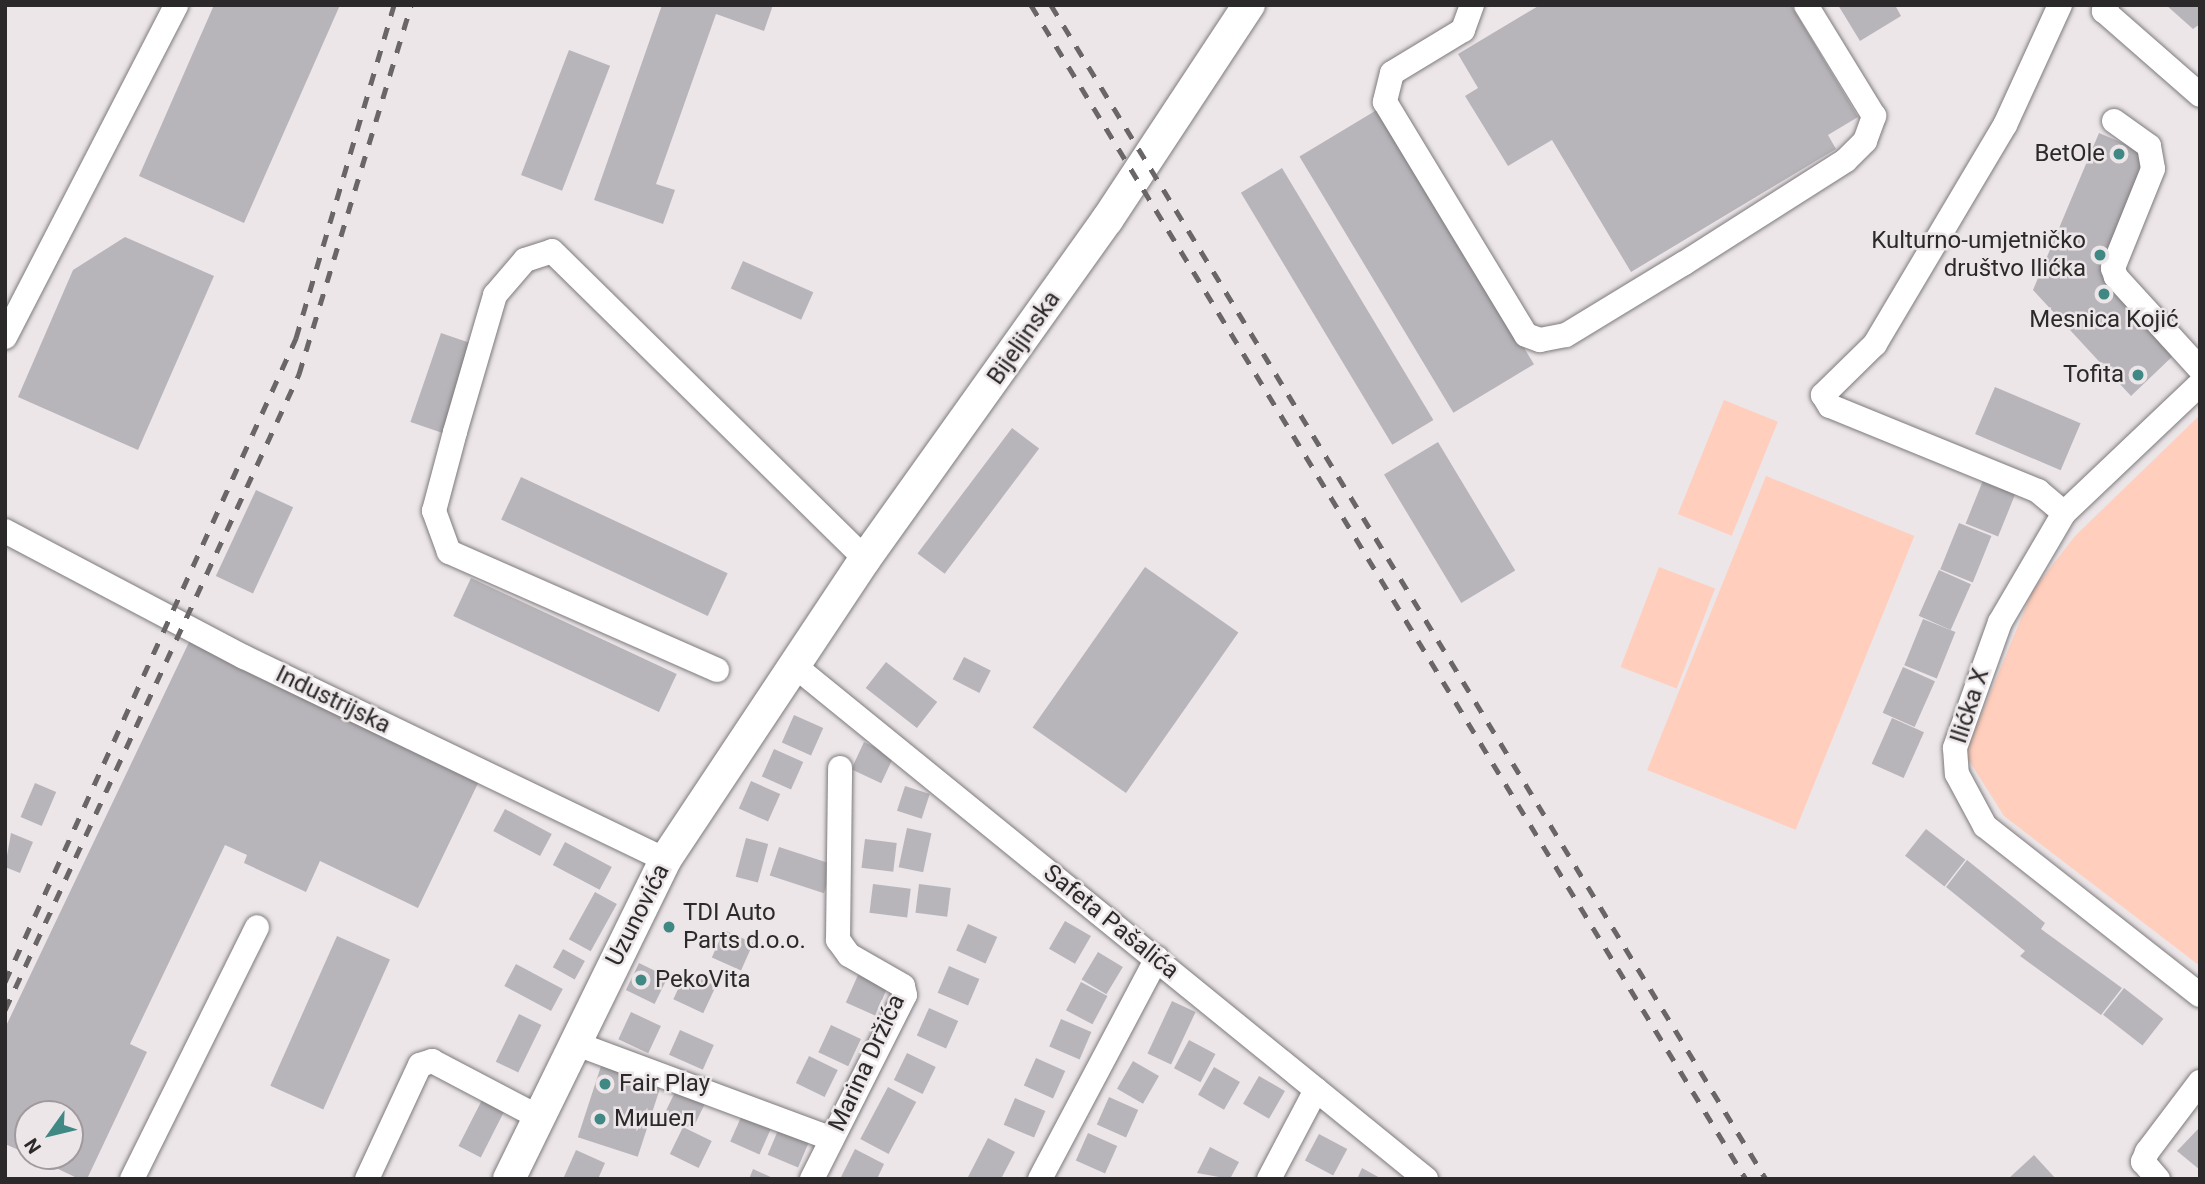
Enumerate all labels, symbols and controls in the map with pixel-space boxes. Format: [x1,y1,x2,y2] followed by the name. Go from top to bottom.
[2034,140,2105,168] place label: BetOle
[2111,146,2127,162] marker: BetOle
[1871,227,2086,283] place label: Kulturno-umjetničko društvo Ilićka
[2092,247,2108,263] marker: Kulturno-umjetničko društvo Ilićka
[981,286,1067,390] street label: Bijeljinska
[2096,286,2112,302] marker: Mesnica Kojić
[2029,306,2179,334] place label: Mesnica Kojić
[2063,361,2124,389] place label: Tofita
[2130,367,2146,383] marker: Tofita
[271,660,395,740] street label: Industrijska
[1944,665,1996,747] street label: Ilićka X
[600,859,676,971] street label: Uzunovića
[1038,859,1184,985] street label: Safeta Pašalića
[683,899,806,955] place label: TDI Auto Parts d.o.o.
[661,919,677,935] marker: TDI Auto Parts d.o.o.
[655,966,751,994] place label: PekoVita
[633,972,649,988] marker: PekoVita
[823,990,911,1136] street label: Marina Držića
[619,1070,710,1098] place label: Fair Play
[597,1076,613,1092] marker: Fair Play
[14,1100,84,1170] north arrow
[614,1105,695,1133] place label: Мишел
[592,1111,608,1127] marker: Мишел
[20,1134,46,1158] text: N

